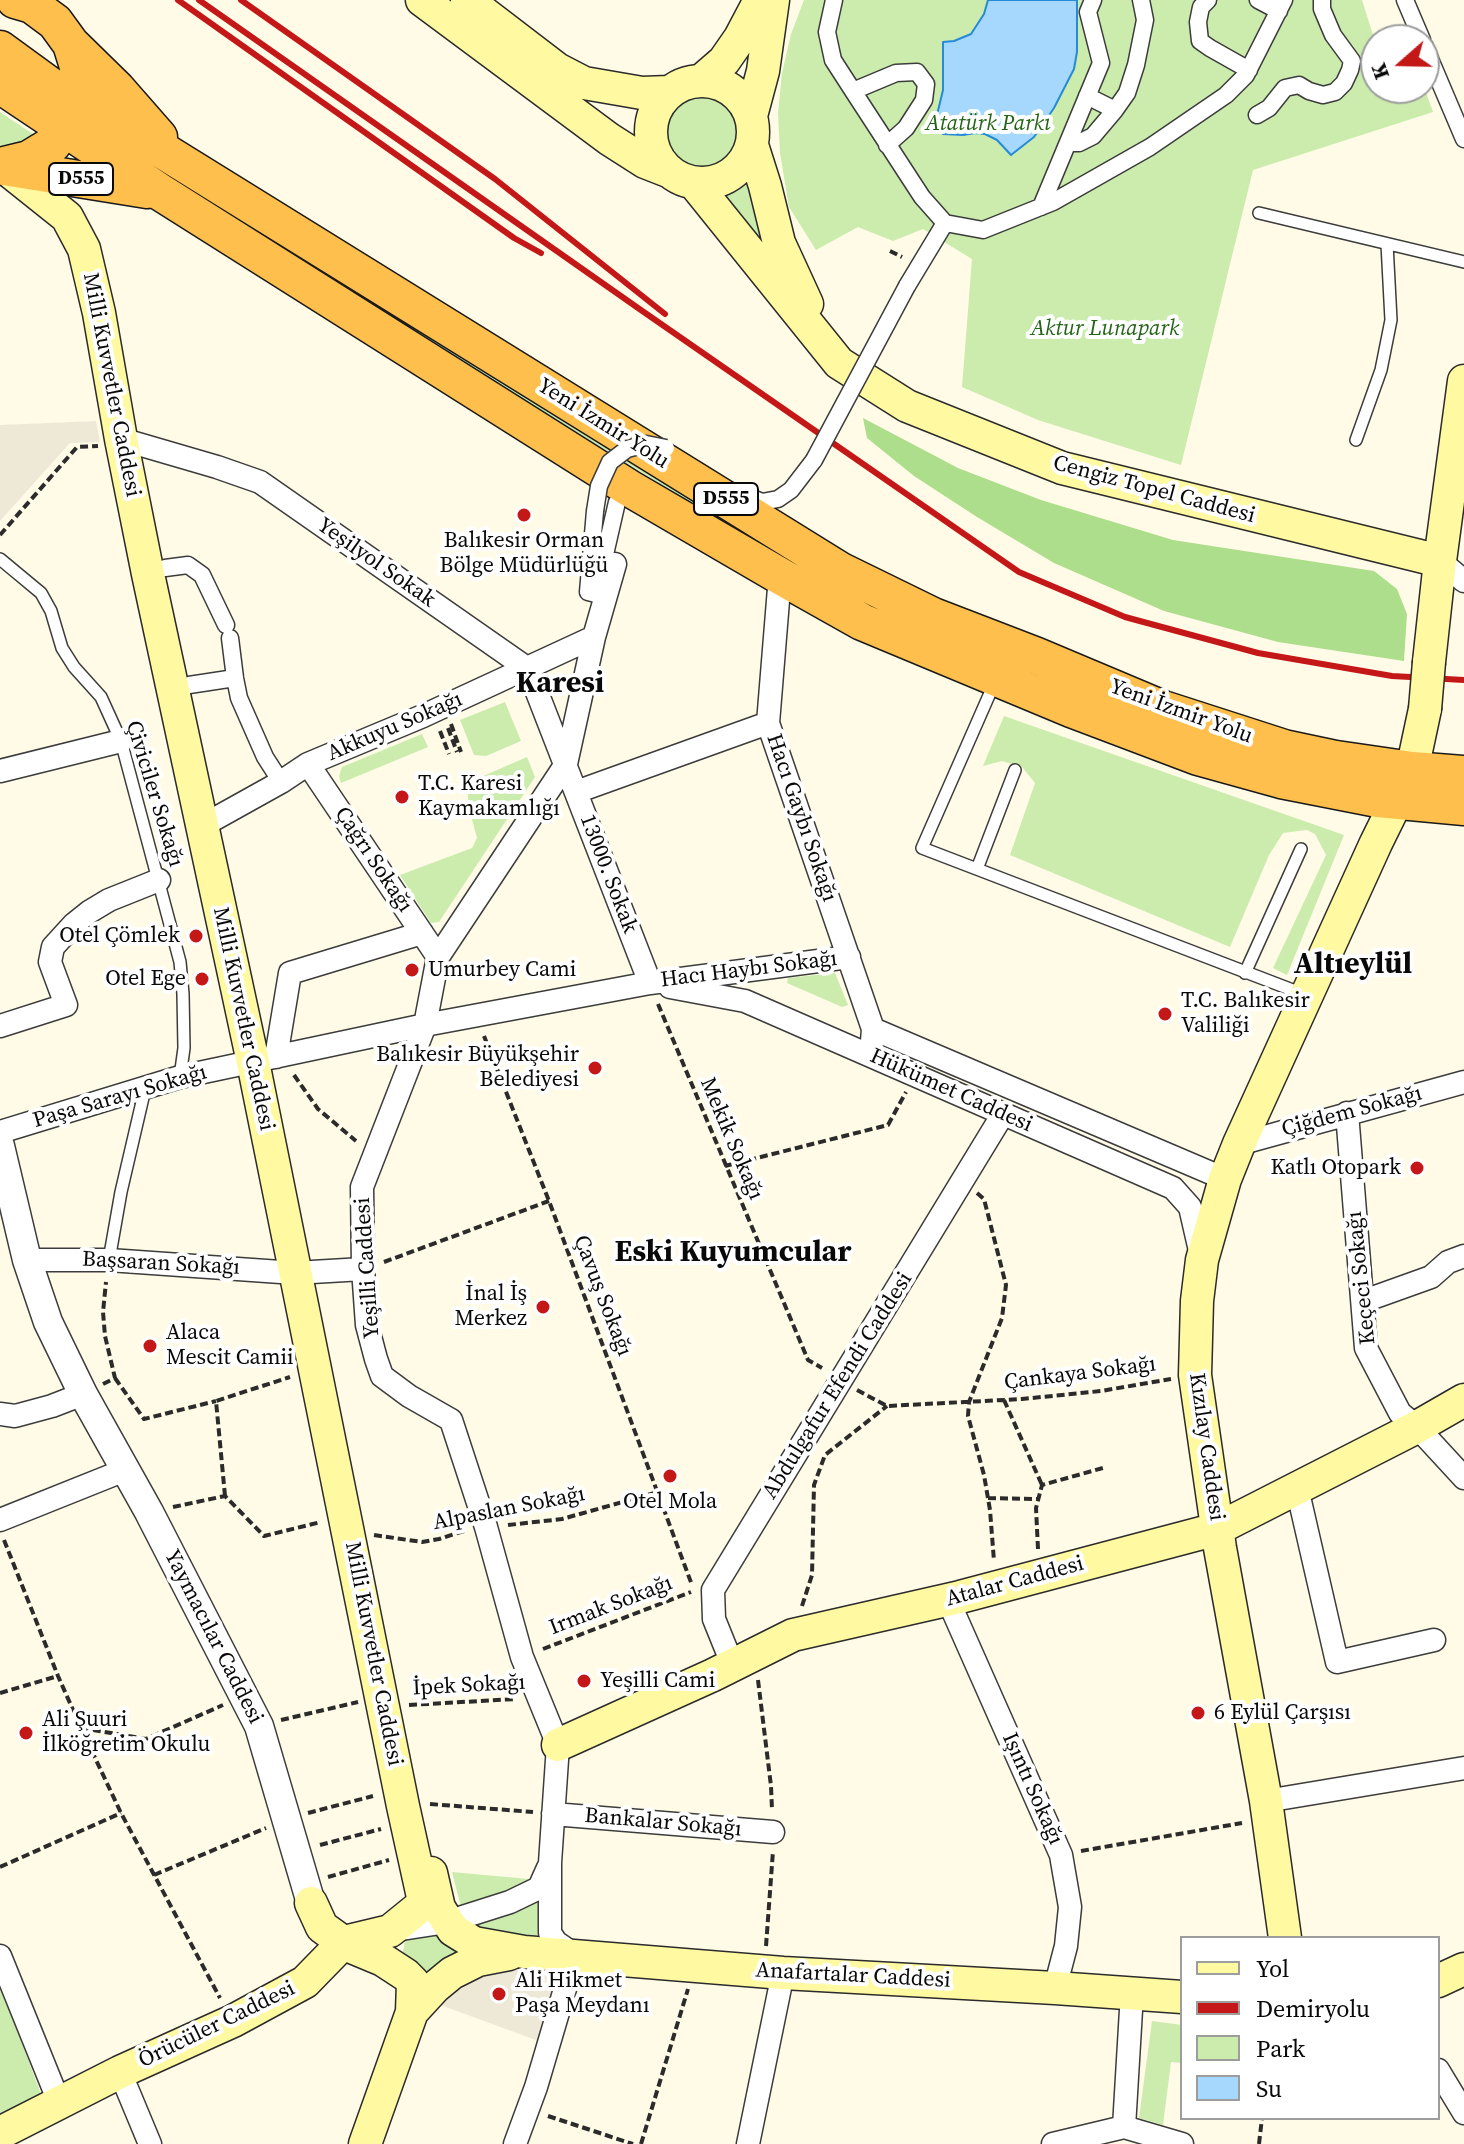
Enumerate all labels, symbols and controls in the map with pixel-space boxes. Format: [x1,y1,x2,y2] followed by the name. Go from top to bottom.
[1360,24,1440,104] north arrow
[1363,59,1396,84] text: K
[925,111,1051,137] park label: Atatürk Parkı
[49,163,113,195] road number: D555
[76,271,146,499] street label: Milli Kuvvetler Caddesi
[1031,316,1179,342] park label: Aktur Lunapark
[532,373,674,475] street label: Yeni İzmir Yolu
[1050,450,1258,530] street label: Cengiz Topel Caddesi
[694,483,758,515] road number: D555
[515,506,533,524] marker: Balıkesir Orman Bölge Müdürlüğü
[312,513,440,613] street label: Yeşilyol Sokak
[440,528,608,580] place label: Balıkesir Orman Bölge Müdürlüğü
[516,666,604,702] district label: Karesi
[1106,674,1256,750] street label: Yeni İzmir Yolu
[323,687,467,767] street label: Akkuyu Sokağı
[119,718,189,870] street label: Çiviciler Sokağı
[760,731,842,905] street label: Hacı Gaybı Sokağı
[418,771,560,822] place label: T.C. Karesi Kaymakamlığı
[393,788,411,806] marker: T.C. Karesi Kaymakamlığı
[328,802,418,918] street label: Çağrı Sokağı
[573,811,643,937] street label: 13000. Sokak
[206,905,280,1133] street label: Milli Kuvvetler Caddesi
[59,923,180,949] place label: Otel Çömlek
[187,927,205,945] marker: Otel Çömlek
[659,946,839,994] street label: Hacı Haybı Sokağı
[1294,947,1412,983] district label: Altıeylül
[428,957,576,983] place label: Umurbey Cami
[403,961,421,979] marker: Umurbey Cami
[105,966,186,992] place label: Otel Ege
[193,970,211,988] marker: Otel Ege
[1181,988,1310,1040] place label: T.C. Balıkesir Valiliği
[1156,1005,1174,1023] marker: T.C. Balıkesir Valiliği
[376,1042,579,1094] place label: Balıkesir Büyükşehir Belediyesi
[866,1043,1036,1139] street label: Hükümet Caddesi
[586,1059,604,1077] marker: Balıkesir Büyükşehir Belediyesi
[30,1060,210,1134] street label: Paşa Sarayı Sokağı
[693,1074,769,1204] street label: Mekik Sokağı
[1279,1081,1425,1143] street label: Çiğdem Sokağı
[1270,1155,1401,1181] place label: Katlı Otopark
[1408,1159,1426,1177] marker: Katlı Otopark
[350,1197,386,1339] street label: Yeşilli Caddesi
[1342,1210,1382,1346] street label: Keçeci Sokağı
[567,1232,637,1360] street label: Çavuş Sokağı
[615,1235,851,1271] district label: Eski Kuyumcular
[81,1247,241,1281] street label: Başsaran Sokağı
[757,1268,919,1504] street label: Abdulgafur Efendi Caddesi
[454,1281,527,1332] place label: İnal İş Merkez
[534,1298,552,1316] marker: İnal İş Merkez
[166,1320,294,1372] place label: Alaca Mescit Camii
[141,1337,159,1355] marker: Alaca Mescit Camii
[1003,1352,1157,1396] street label: Çankaya Sokağı
[1183,1371,1229,1523] street label: Kızılay Caddesi
[661,1467,679,1485] marker: Otel Mola
[431,1481,587,1537] street label: Alpaslan Sokağı
[623,1489,717,1515] place label: Otel Mola
[338,1540,408,1768] street label: Milli Kuvvetler Caddesi
[158,1546,268,1728] street label: Yaymacılar Caddesi
[943,1551,1087,1613] street label: Atalar Caddesi
[546,1570,676,1642] street label: Irmak Sokağı
[600,1668,715,1694] place label: Yeşilli Cami
[412,1670,526,1702] street label: İpek Sokağı
[575,1672,593,1690] marker: Yeşilli Cami
[1214,1700,1351,1726] place label: 6 Eylül Çarşısı
[1189,1704,1207,1722] marker: 6 Eylül Çarşısı
[42,1707,210,1758] place label: Ali Şuuri İlköğretim Okulu
[17,1724,35,1742] marker: Ali Şuuri İlköğretim Okulu
[996,1729,1068,1849] street label: Işıntı Sokağı
[583,1803,743,1843] street label: Bankalar Sokağı
[1180,1936,1440,2120] legend
[1256,1952,1289,1985] text: Yol
[755,1958,951,1994] street label: Anafartalar Caddesi
[515,1968,649,2020] place label: Ali Hikmet Paşa Meydanı
[135,1976,299,2074] street label: Örücüler Caddesi
[490,1985,508,2003] marker: Ali Hikmet Paşa Meydanı
[1256,1992,1370,2025] text: Demiryolu
[1256,2032,1305,2065] text: Park
[1256,2072,1282,2105] text: Su

